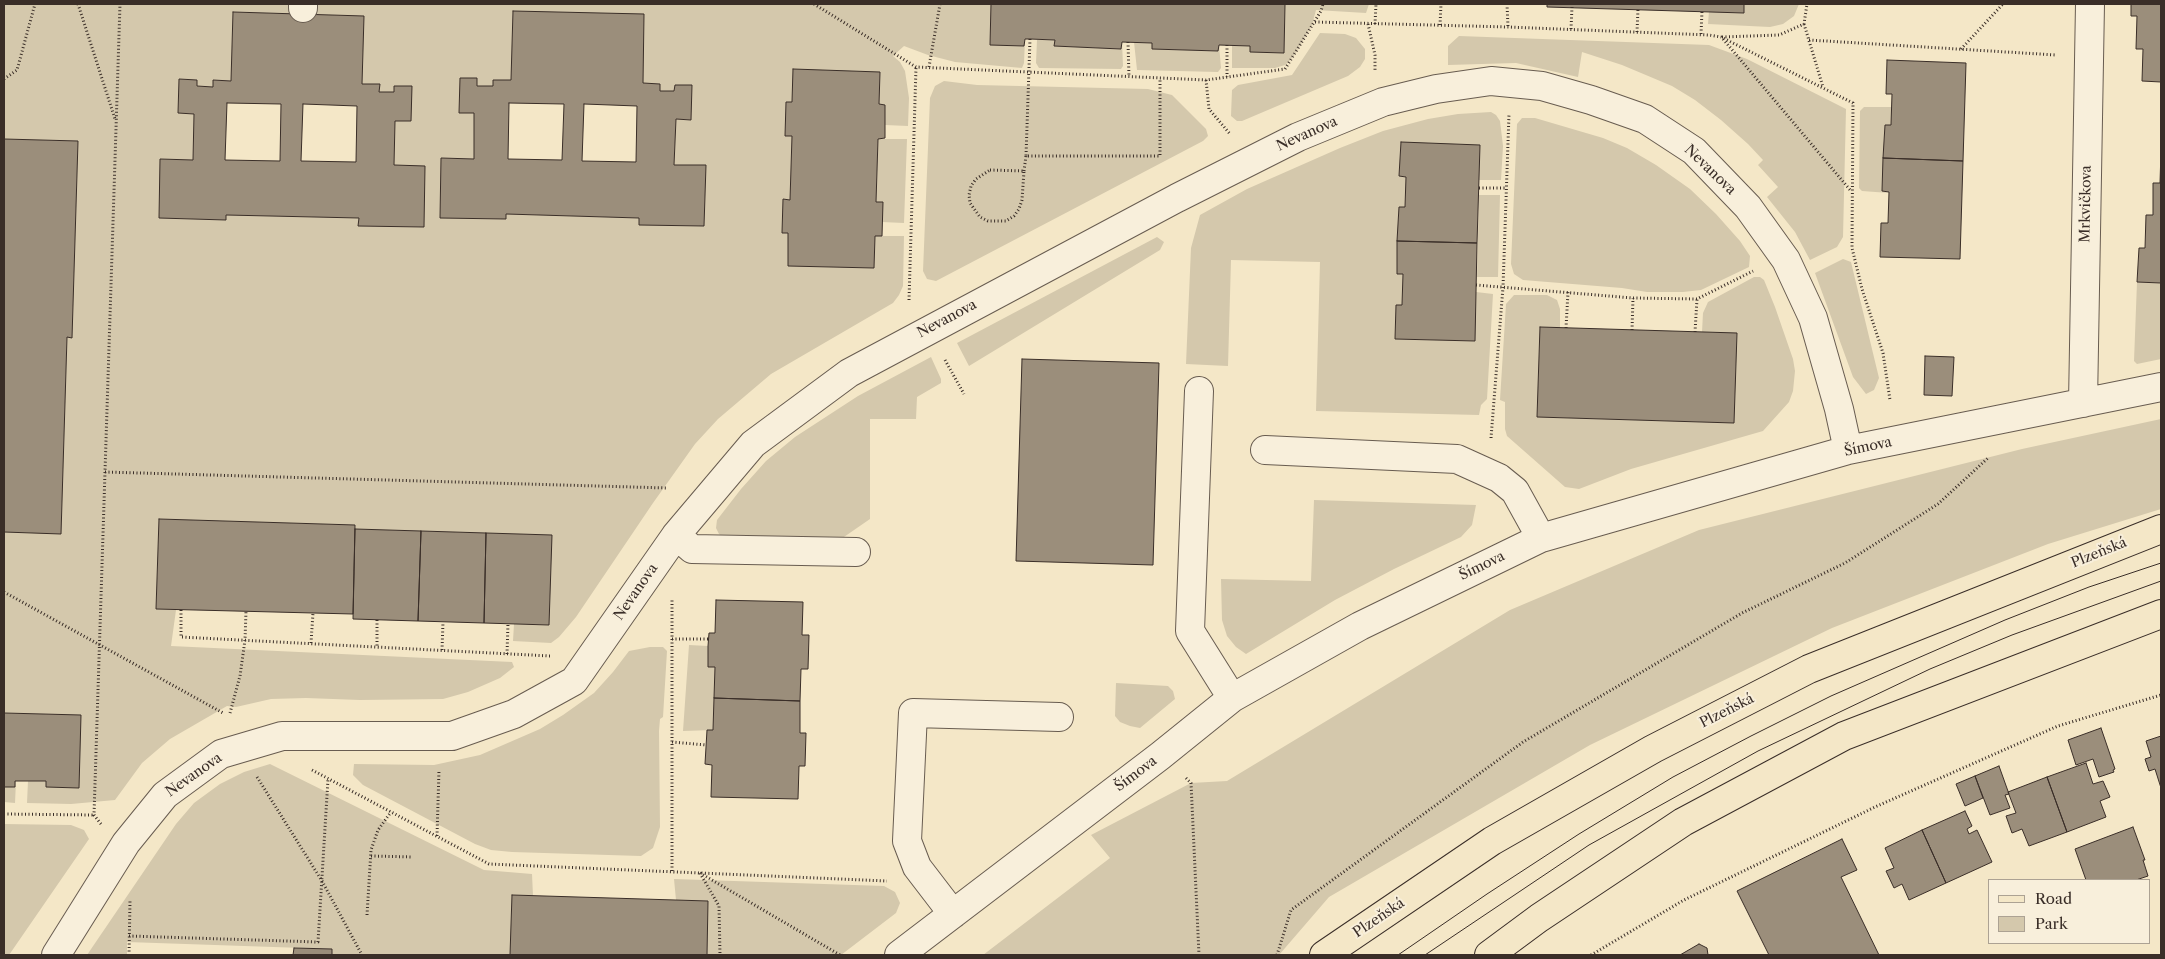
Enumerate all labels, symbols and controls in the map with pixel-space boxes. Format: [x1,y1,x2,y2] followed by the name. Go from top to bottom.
[1274,113,1340,155] street label: Nevanova
[1681,141,1739,199] street label: Nevanova
[2077,165,2095,243] street label: Mrkvičkova
[914,296,980,342] street label: Nevanova
[1843,434,1893,460] street label: Šímova
[2069,534,2129,572] street label: Plzeňská
[1457,548,1507,584] street label: Šímova
[611,561,661,623] street label: Nevanova
[1697,690,1757,732] street label: Plzeňská
[163,750,225,800] street label: Nevanova
[1112,753,1160,795] street label: Šímova
[1988,879,2150,944] legend
[2035,889,2072,908] text: Road
[1350,895,1408,941] street label: Plzeňská
[2035,914,2068,933] text: Park

